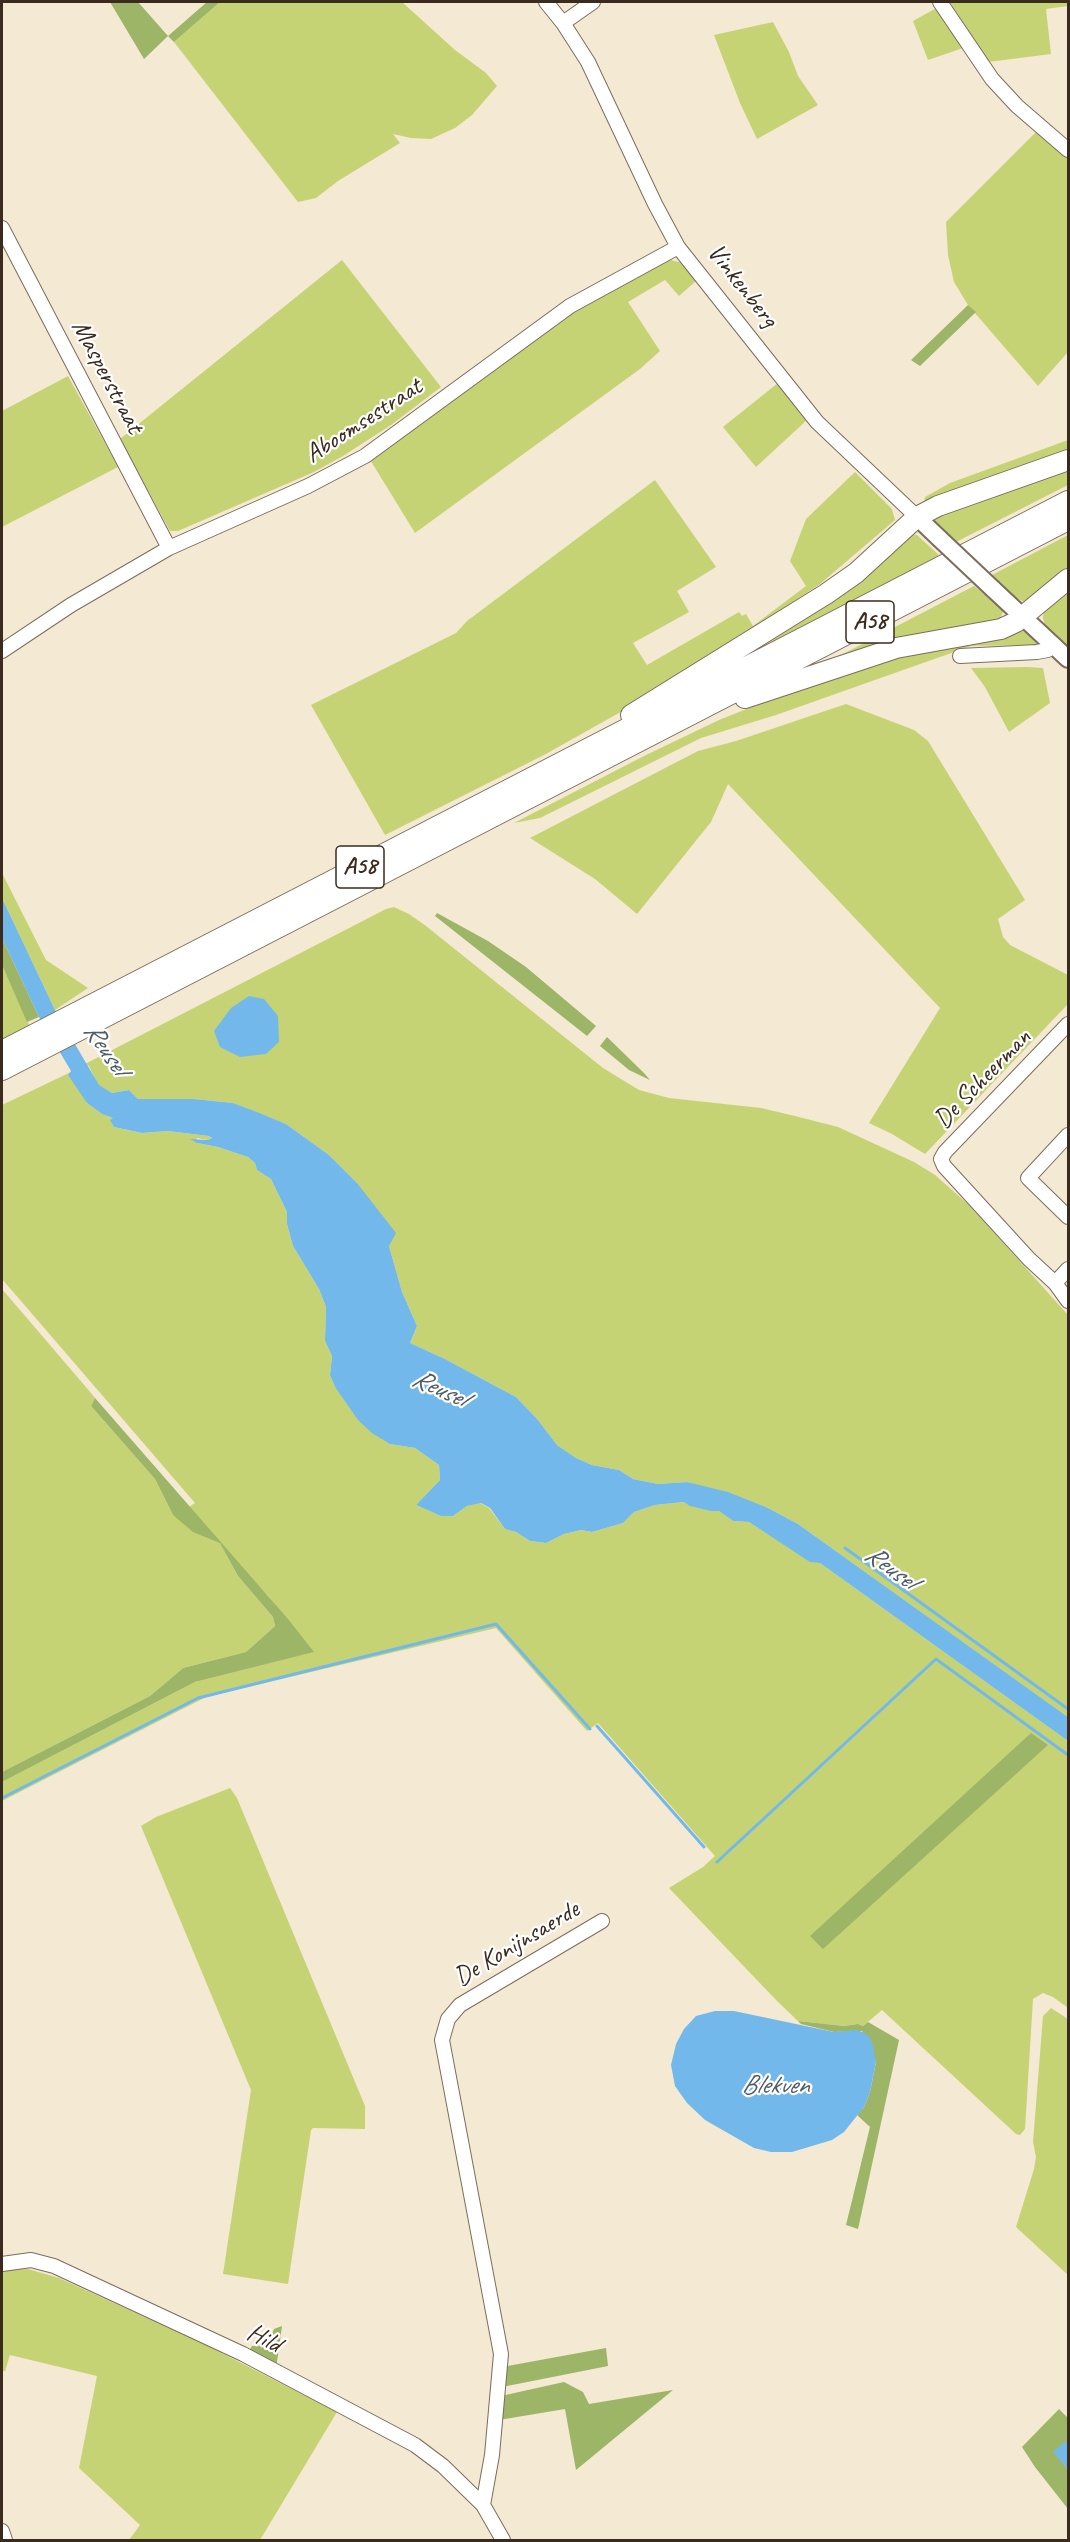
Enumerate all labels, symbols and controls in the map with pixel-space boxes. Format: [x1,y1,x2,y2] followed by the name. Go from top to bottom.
[700,238,784,334] street label: Vinkenberg
[64,315,150,439] street label: Masperstraat
[300,372,428,470] street label: Aboomsestraat
[846,601,894,643] road number: A58
[336,846,384,888] road number: A58
[76,1017,134,1081] water label: Reusel
[928,1023,1038,1135] street label: De Scheerman
[407,1363,471,1415] water label: Reusel
[858,1539,922,1597] water label: Reusel
[449,1894,585,1994] street label: De Konijnsaerde
[741,2070,809,2102] water label: Blekven
[242,2317,286,2361] street label: Hild

